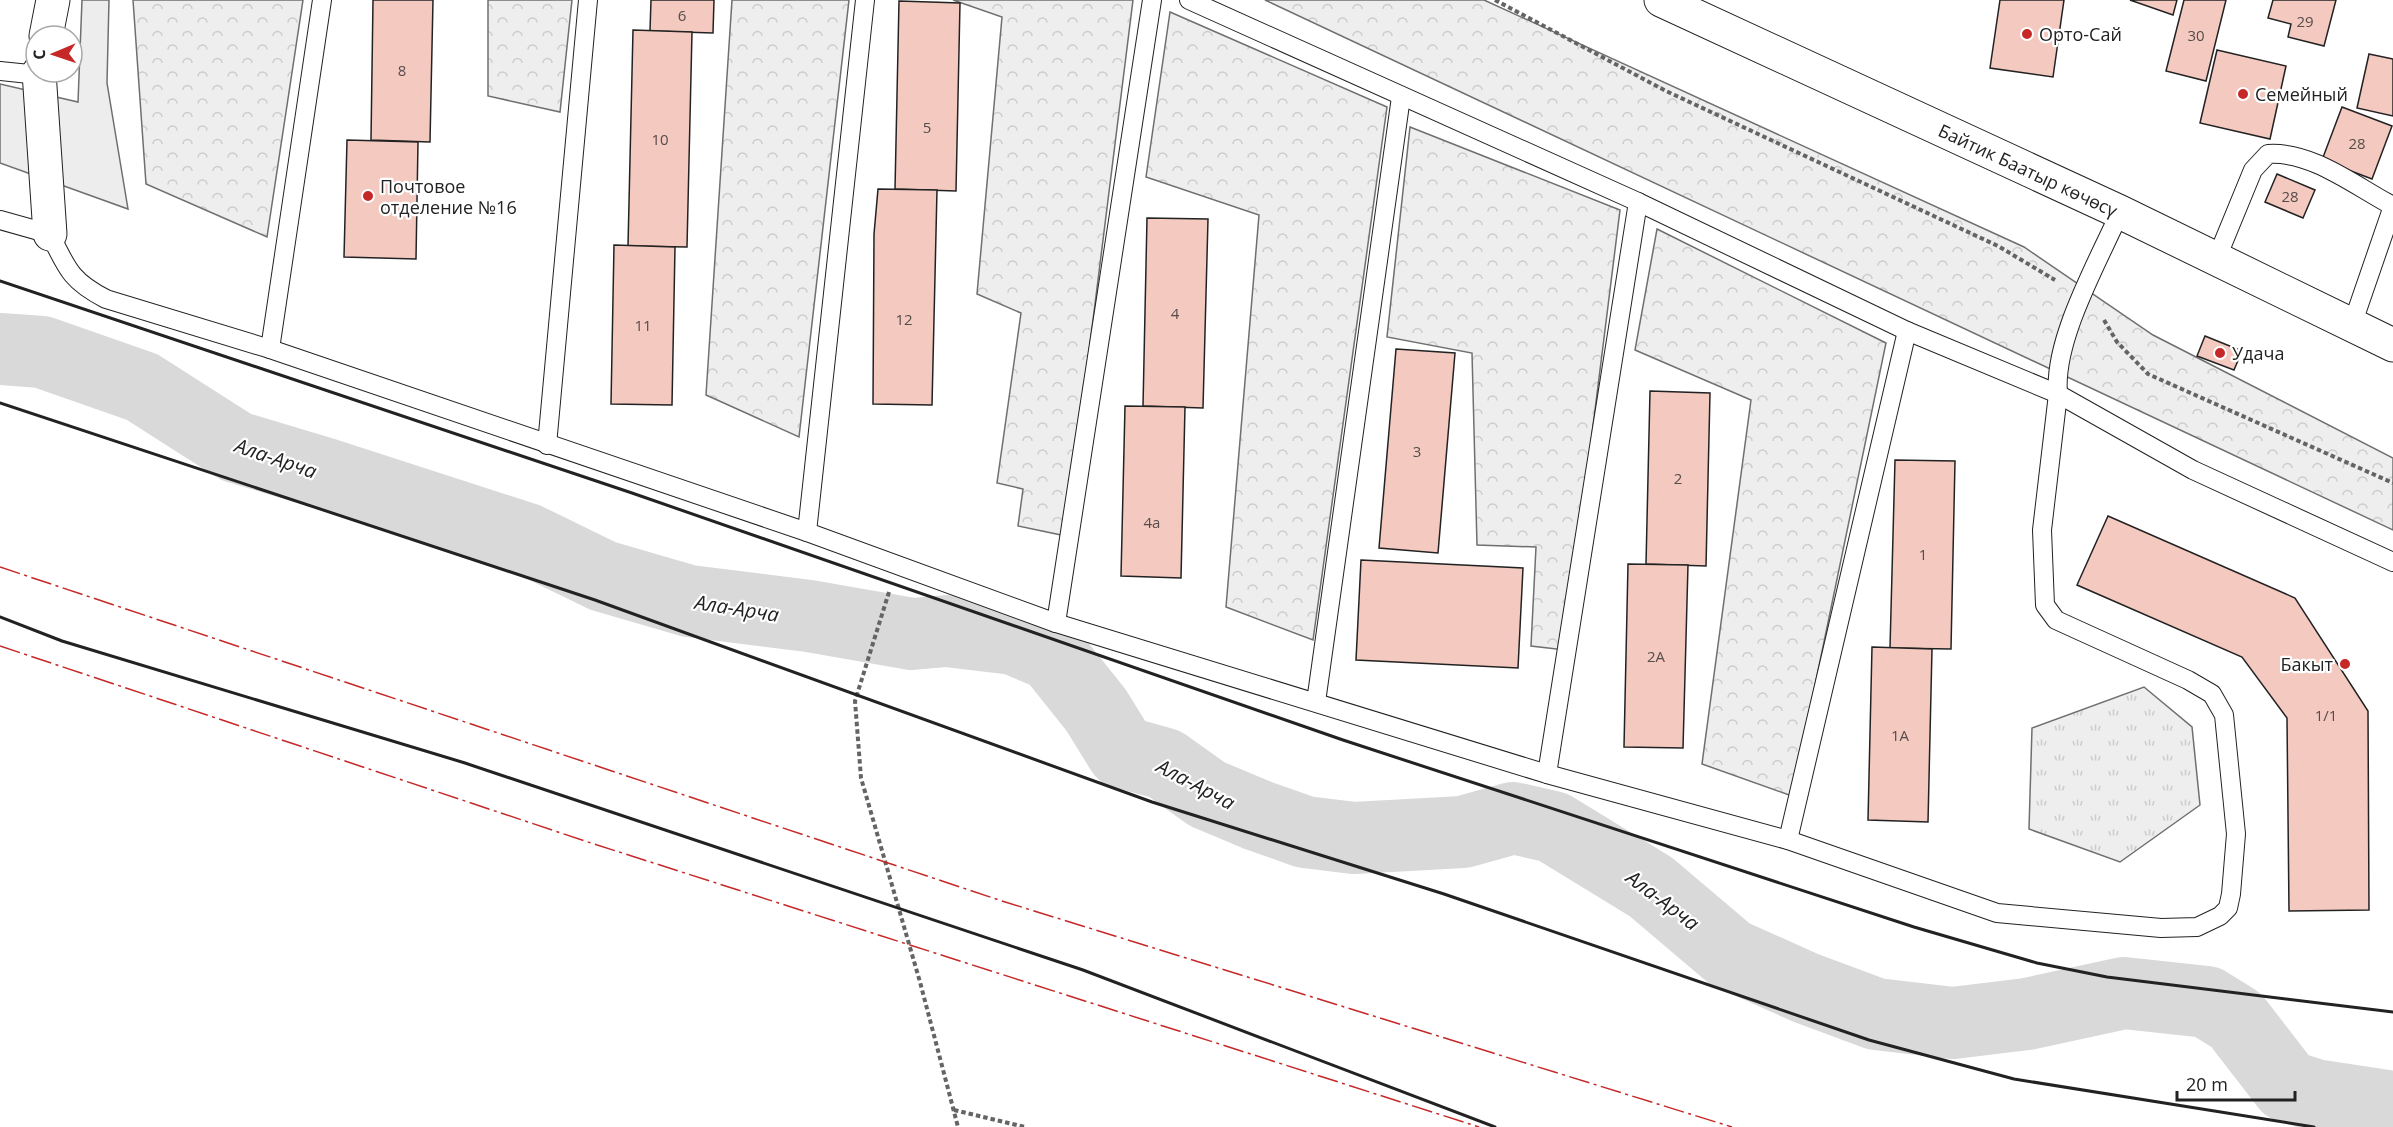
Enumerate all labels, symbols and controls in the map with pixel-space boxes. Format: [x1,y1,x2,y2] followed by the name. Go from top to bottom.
[678,5,686,25] house number: 6
[2296,11,2314,31] house number: 29
[2039,22,2122,46] place label: Орто-Сай
[24,24,84,84] north arrow
[2187,25,2205,45] house number: 30
[2020,27,2034,41] marker: Орто-Сай
[28,49,50,60] text: С
[398,60,406,80] house number: 8
[2255,82,2348,106] place label: Семейный
[2236,87,2250,101] marker: Семейный
[923,117,931,137] house number: 5
[1935,118,2121,222] street label: Байтик Баатыр көчөсү
[651,129,669,149] house number: 10
[2348,133,2366,153] house number: 28
[380,174,517,219] place label: Почтовое отделение №16
[2281,186,2299,206] house number: 28
[361,189,375,203] marker: Почтовое отделение №16
[1171,303,1180,323] house number: 4
[895,309,913,329] house number: 12
[634,315,652,335] house number: 11
[2232,341,2284,365] place label: Удача
[2213,346,2227,360] marker: Удача
[230,431,320,485] water label: Ала-Арча
[1413,441,1421,461] house number: 3
[1674,468,1682,488] house number: 2
[1144,512,1160,532] house number: 4а
[1919,544,1927,564] house number: 1
[691,588,781,628] water label: Ала-Арча
[1647,646,1666,666] house number: 2А
[2280,652,2334,676] place label: Бакыт
[2338,657,2352,671] marker: Бакыт
[2315,705,2337,725] house number: 1/1
[1891,725,1910,745] house number: 1А
[1150,751,1240,816] water label: Ала-Арча
[1619,863,1705,936] water label: Ала-Арча
[2177,1064,2296,1102] scale bar
[2186,1072,2228,1096] text: 20 m

